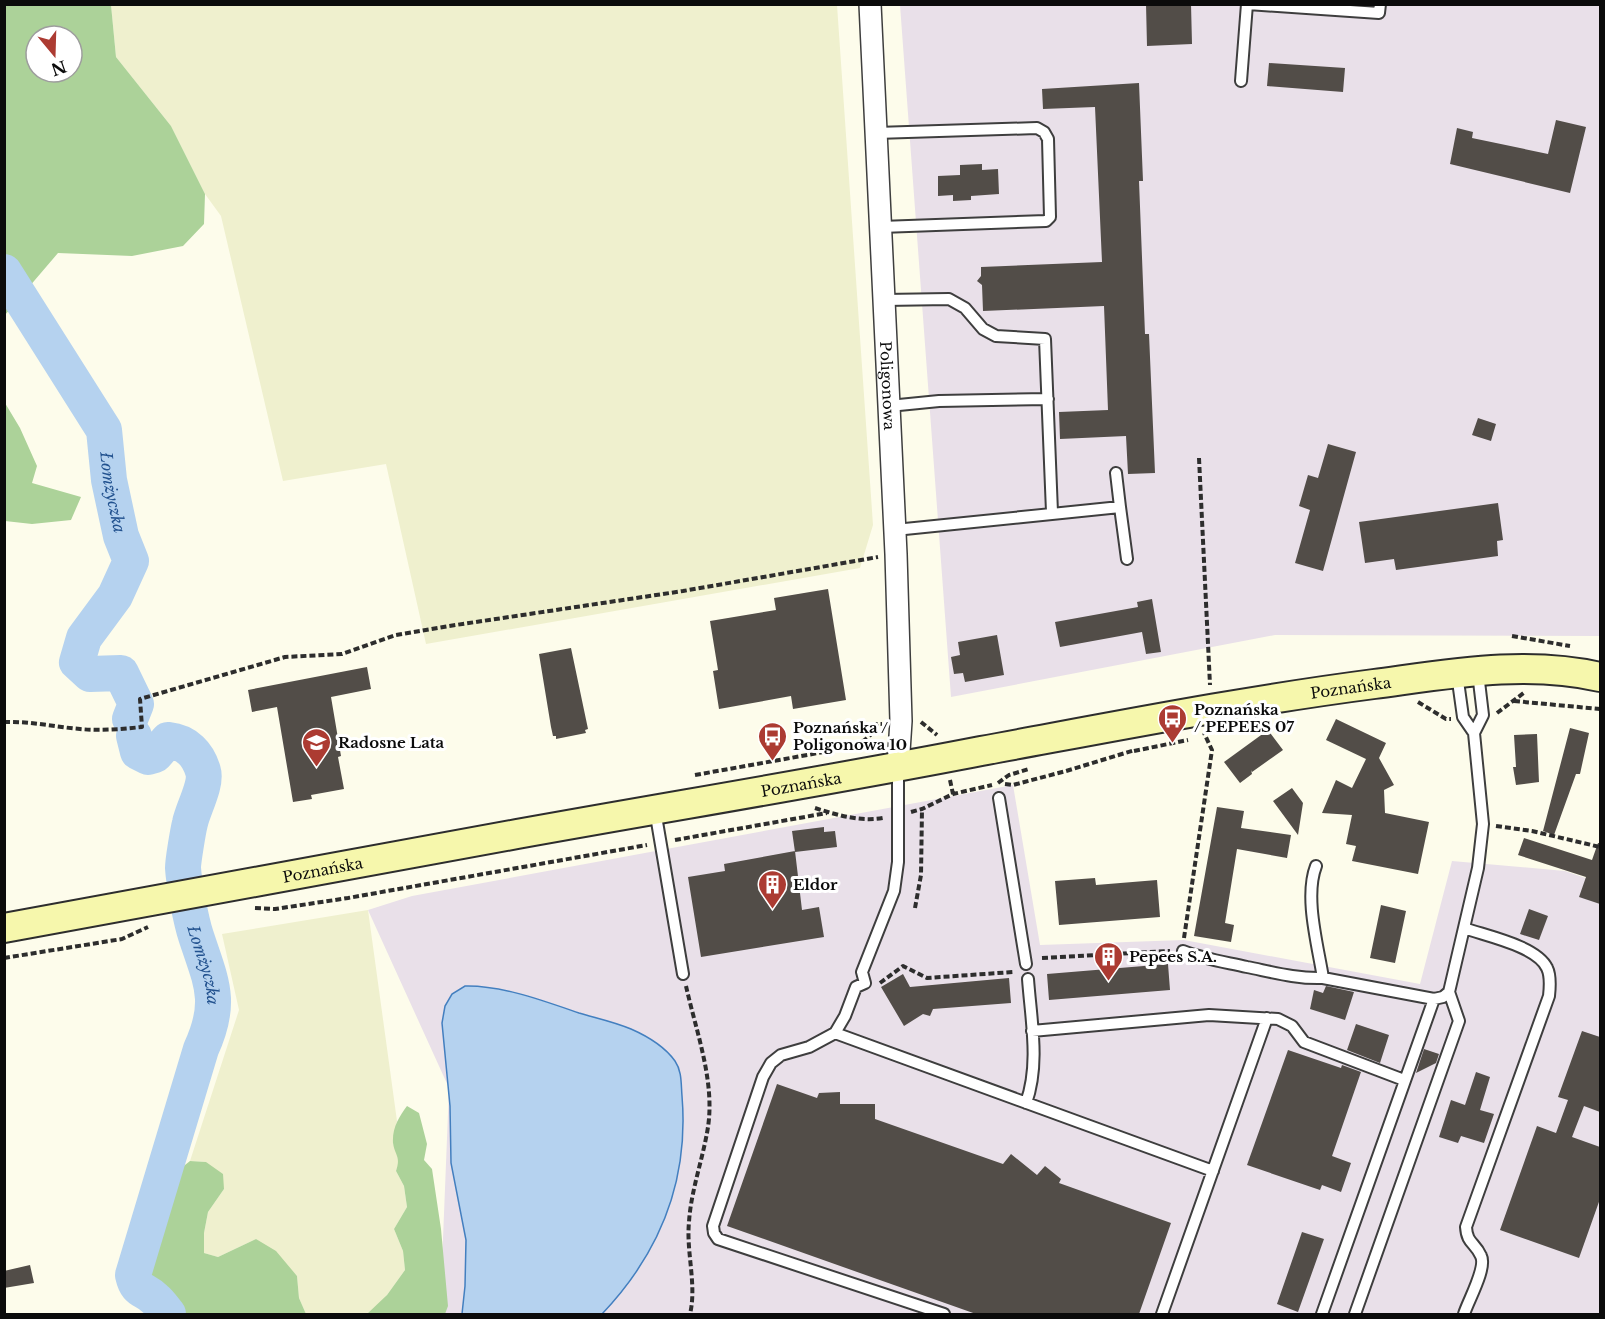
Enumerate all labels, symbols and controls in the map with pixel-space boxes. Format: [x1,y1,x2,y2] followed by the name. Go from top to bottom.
[24,24,84,84] north arrow
[49,56,69,80] text: N
[876,341,900,431] street label: Poligonowa
[96,450,130,535] water label: Łomżyczka
[1309,672,1393,702] street label: Poznańska
[1194,700,1294,736] place label: Poznańska / PEPEES 07
[1157,702,1189,744] bus stop icon: Poznańska / PEPEES 07
[793,718,907,754] place label: Poznańska / Poligonowa 10
[756,720,788,762] bus stop icon: Poznańska / Poligonowa 10
[301,726,333,768] school or university icon: Radosne Lata
[338,733,444,752] place label: Radosne Lata
[759,768,844,801] street label: Poznańska
[281,853,365,886] street label: Poznańska
[756,868,788,910] building icon: Eldor
[793,875,838,894] place label: Eldor
[183,922,223,1005] water label: Łomżyczka
[1092,940,1124,982] building icon: Pepees S.A.
[1129,947,1217,966] place label: Pepees S.A.

